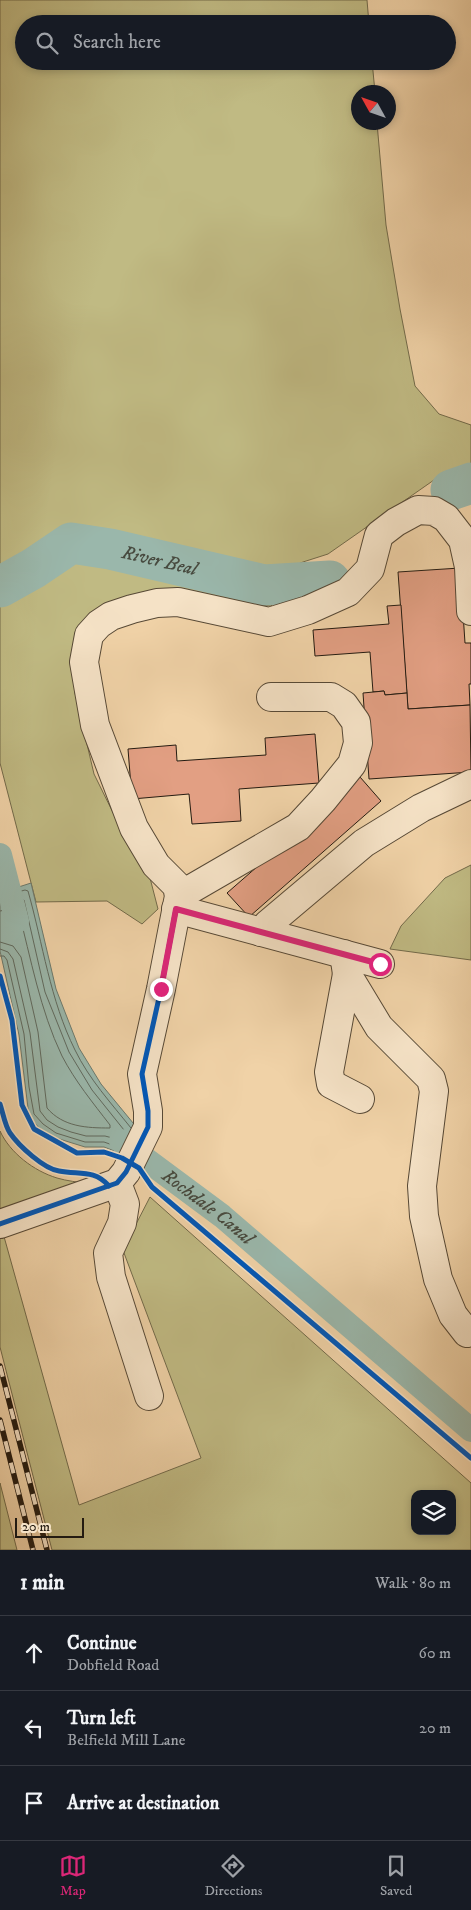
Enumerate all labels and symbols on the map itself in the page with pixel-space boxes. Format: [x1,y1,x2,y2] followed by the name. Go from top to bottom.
[351,85,396,130] north arrow
[119,540,202,581] water label: River Beal
[369,953,392,976] route start
[150,978,173,1001] route end
[157,1163,260,1251] water label: Rochdale Canal
[15,1515,84,1538] scale bar

